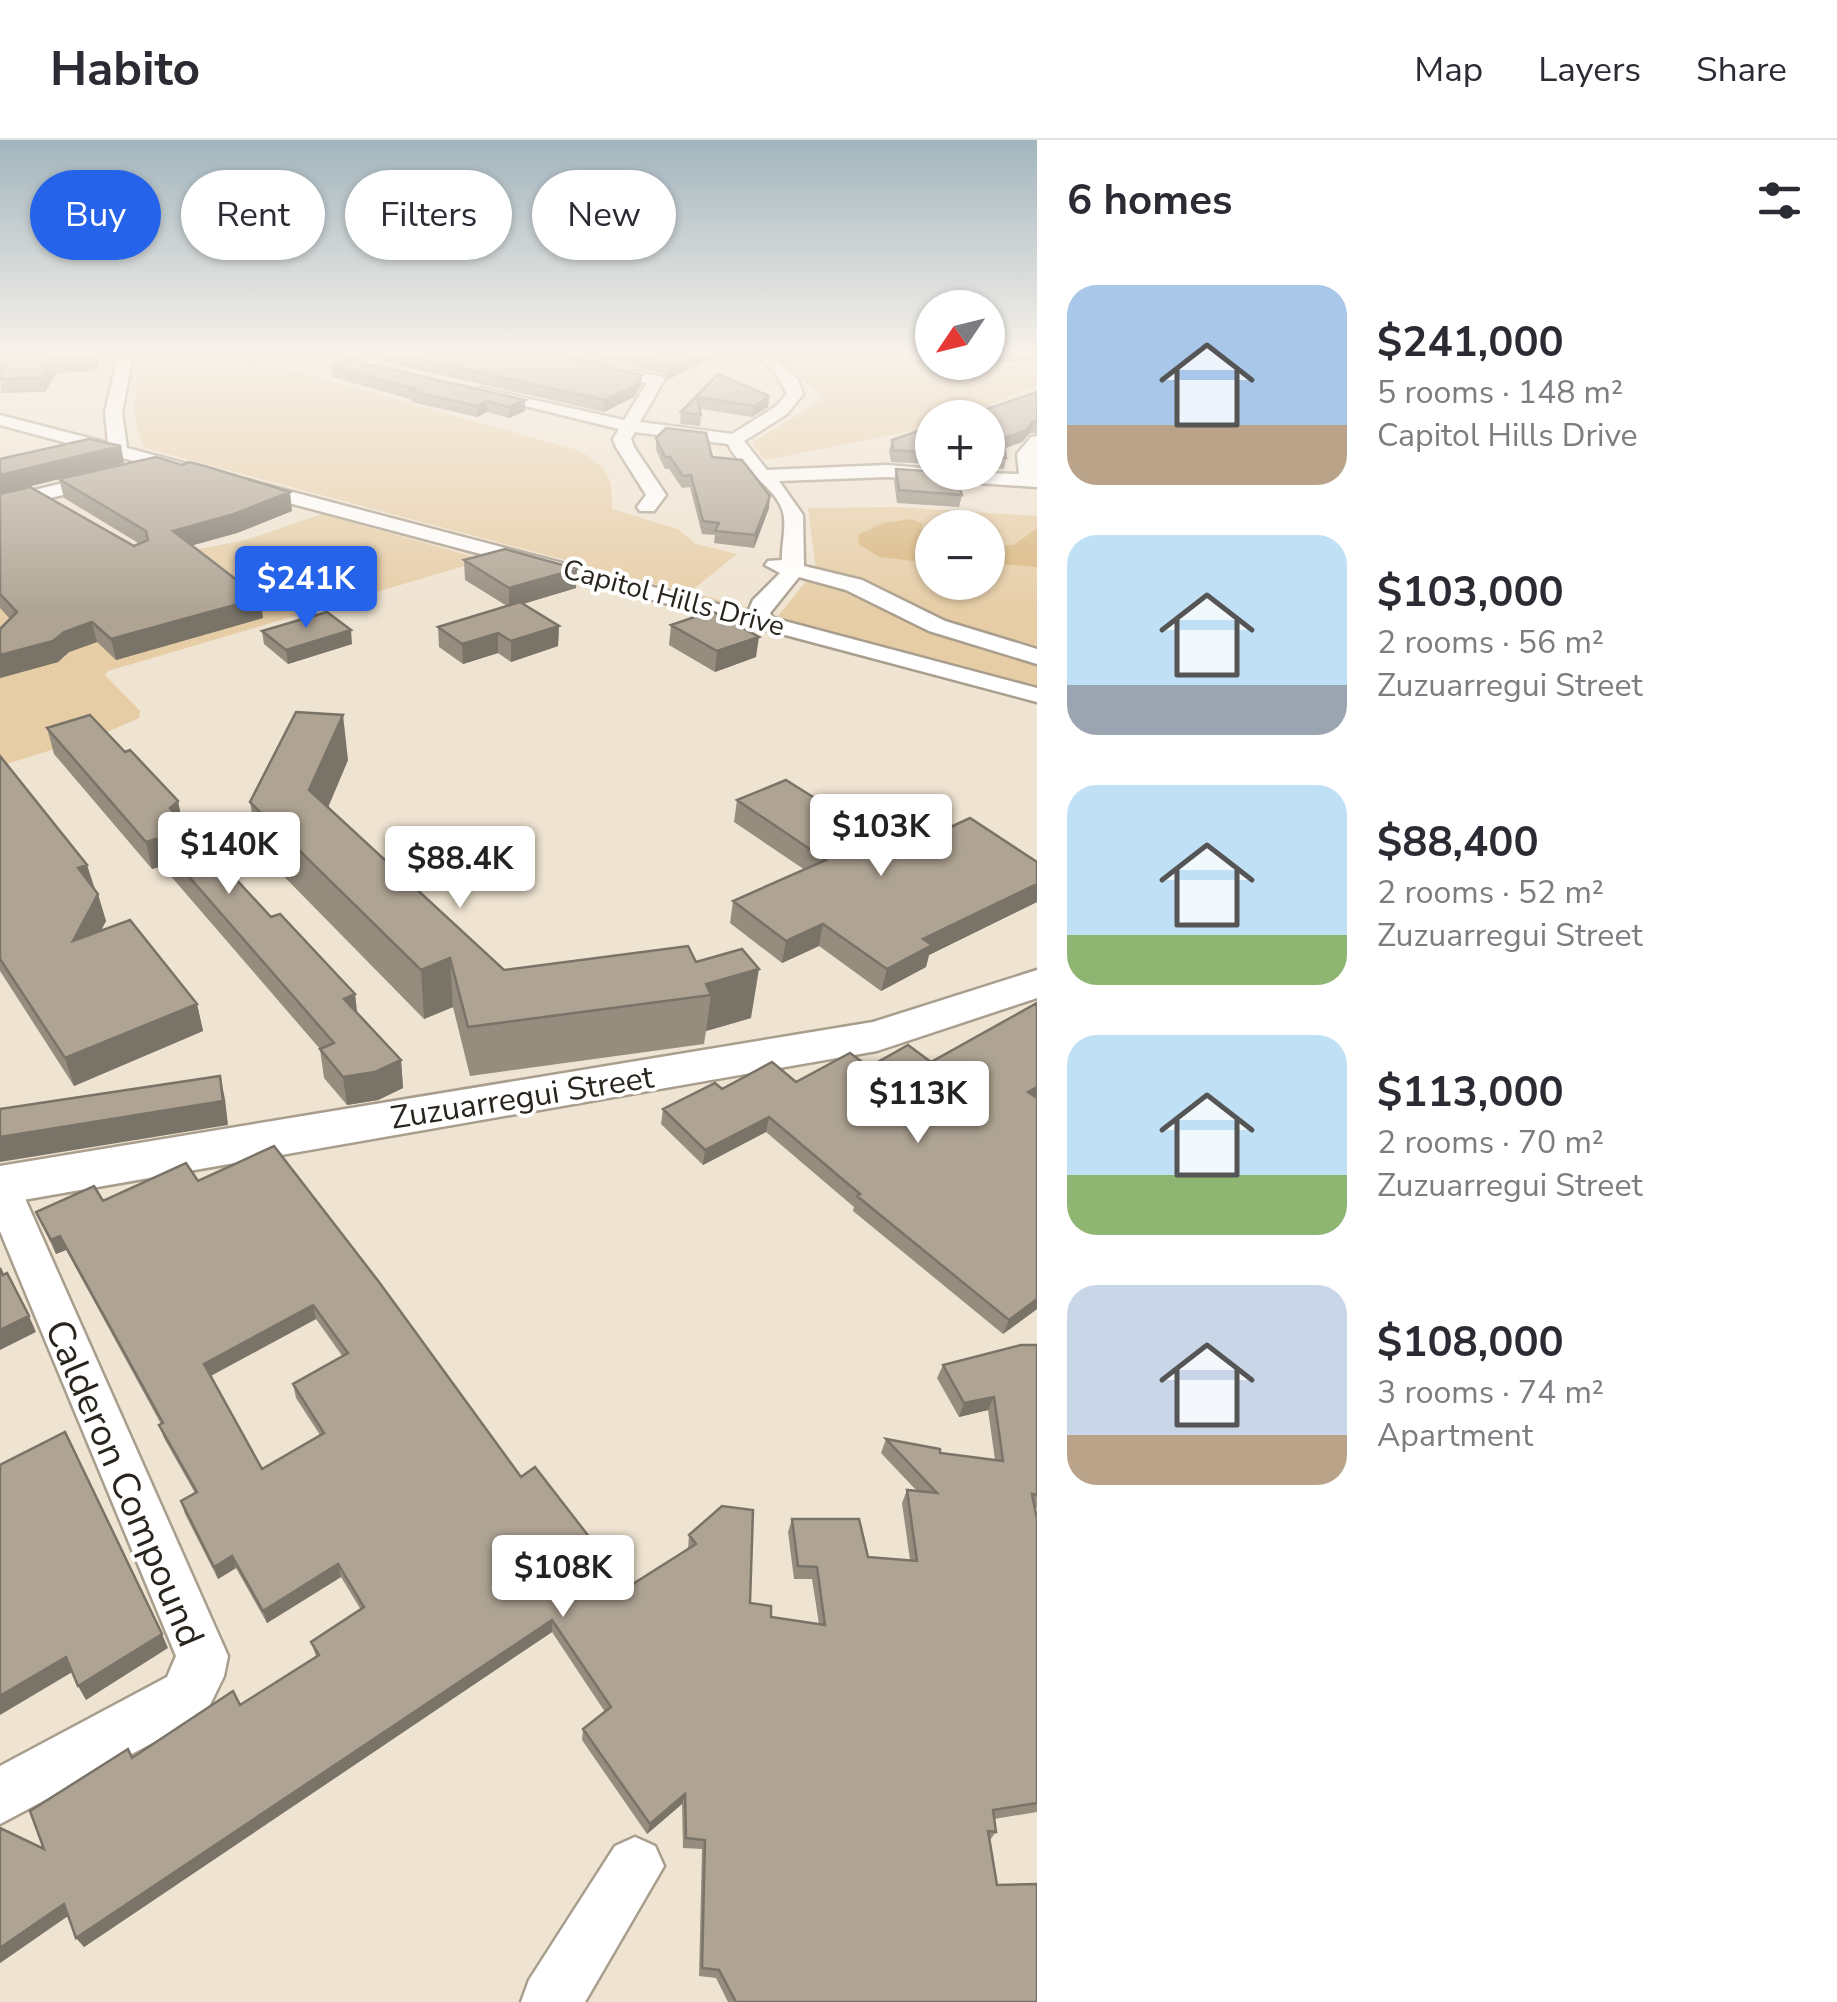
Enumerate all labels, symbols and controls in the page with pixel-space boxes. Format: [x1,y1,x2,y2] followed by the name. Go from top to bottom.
[50,36,200,102] text: Habito
[1414,46,1483,93] text: Map
[1538,46,1641,93] text: Layers
[1696,46,1787,93] text: Share
[30,170,161,260] chip: Buy
[181,170,325,260] chip: Rent
[345,170,512,260] chip: Filters
[532,170,676,260] chip: New
[1067,172,1232,229] text: 6 homes
[1752,173,1807,228] icon: filters
[915,290,1005,380] north arrow
[915,290,1005,600] map controls
[1377,314,1564,371] text: $241,000
[1147,325,1267,445] icon: home
[1377,371,1623,414] text: 5 rooms · 148 m²
[915,400,1005,490] button: +
[1377,414,1638,457] text: Capitol Hills Drive
[915,510,1005,600] button: −
[236,546,376,631] pin: $241K
[559,550,789,646] street label: Capitol Hills Drive
[257,557,355,600] text: $241K
[1377,564,1564,621] text: $103,000
[1147,575,1267,695] icon: home
[1377,621,1604,664] text: 2 rooms · 56 m²
[1377,664,1643,707] text: Zuzuarregui Street
[811,794,951,879] pin: $103K
[832,805,930,848] text: $103K
[159,812,299,897] pin: $140K
[1377,814,1539,871] text: $88,400
[180,823,278,866] text: $140K
[1147,825,1267,945] icon: home
[379,826,541,911] pin: $88.4K
[407,837,513,880] text: $88.4K
[1377,871,1604,914] text: 2 rooms · 52 m²
[1377,914,1643,957] text: Zuzuarregui Street
[388,1055,657,1140] street label: Zuzuarregui Street
[848,1061,988,1146] pin: $113K
[1377,1064,1564,1121] text: $113,000
[869,1072,967,1115] text: $113K
[1147,1075,1267,1195] icon: home
[1377,1121,1604,1164] text: 2 rooms · 70 m²
[1377,1164,1643,1207] text: Zuzuarregui Street
[33,1312,217,1655] street label: Calderon Compound
[1377,1314,1564,1371] text: $108,000
[1147,1325,1267,1445] icon: home
[1377,1371,1604,1414] text: 3 rooms · 74 m²
[1377,1414,1533,1457] text: Apartment
[493,1535,633,1620] pin: $108K
[514,1546,612,1589] text: $108K

